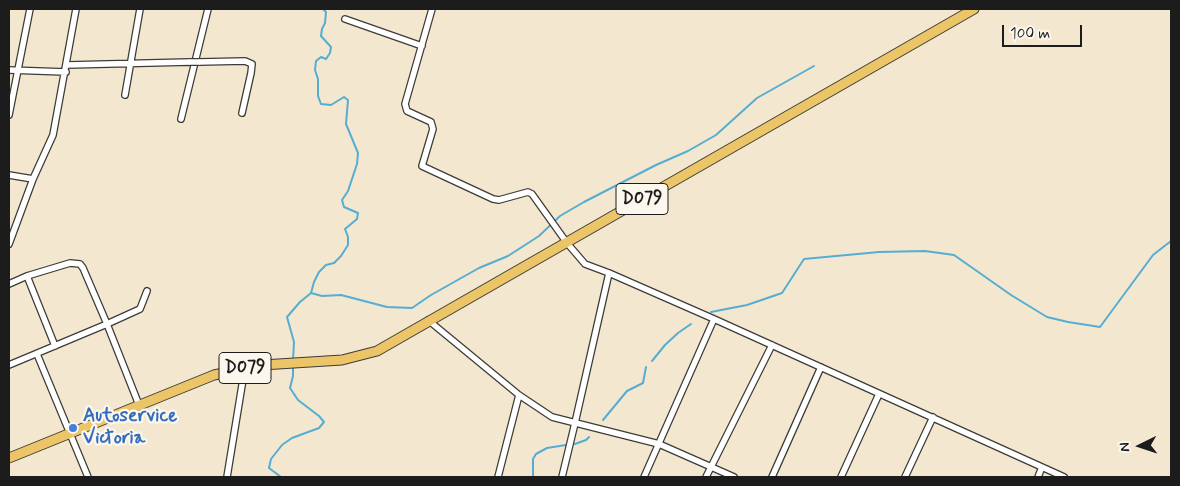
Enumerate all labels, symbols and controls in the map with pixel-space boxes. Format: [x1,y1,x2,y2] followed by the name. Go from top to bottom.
[1005,15,1085,47] scale bar
[1010,24,1050,44] text: 100 m
[616,183,668,214] road number: D079
[219,352,271,383] road number: D079
[83,406,177,450] place label: Autoservice Victoria
[1115,421,1165,471] north arrow
[67,422,79,434] marker: Autoservice Victoria
[1116,442,1134,452] text: N

